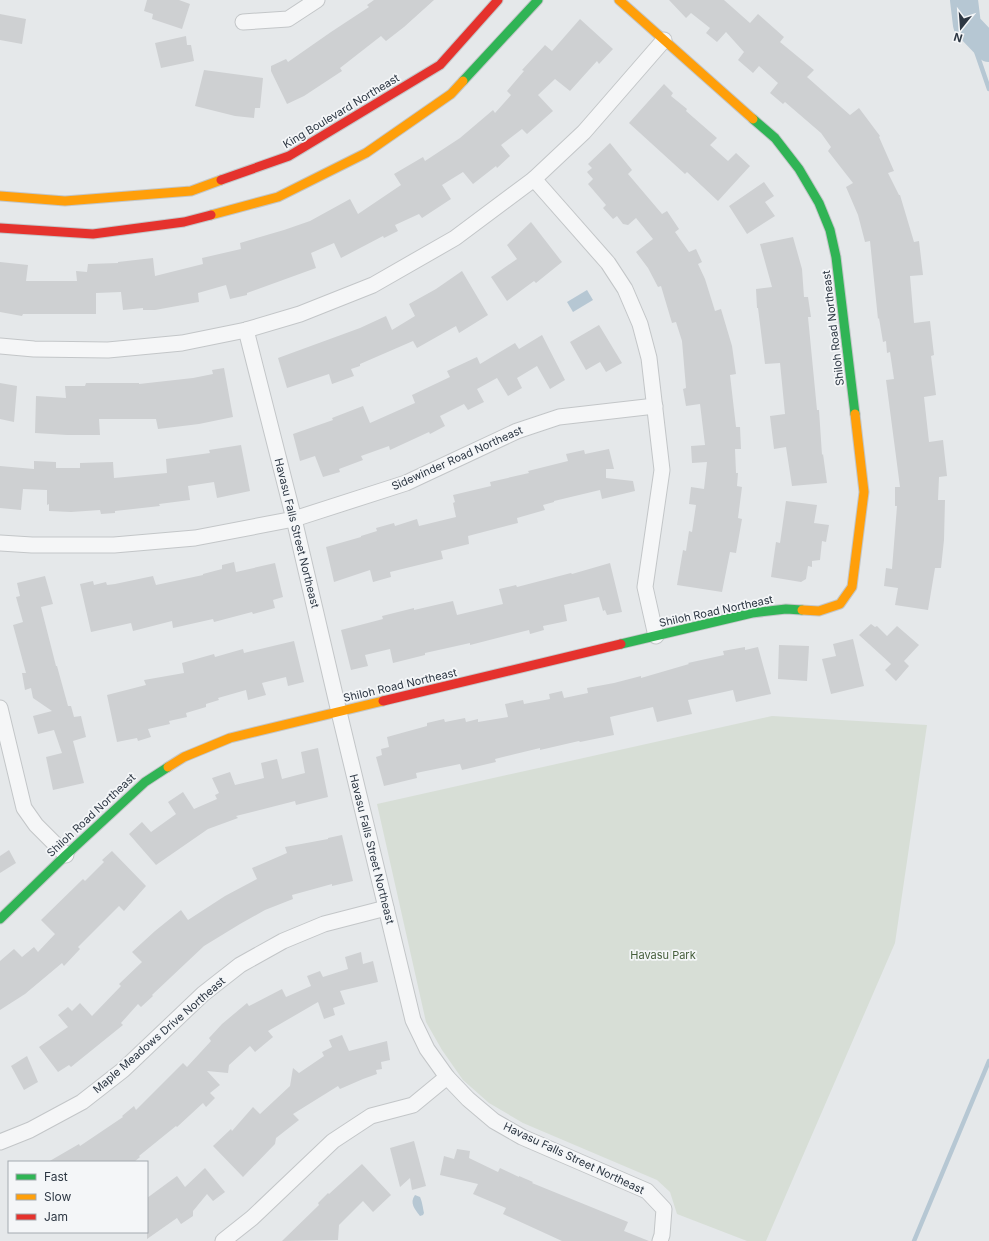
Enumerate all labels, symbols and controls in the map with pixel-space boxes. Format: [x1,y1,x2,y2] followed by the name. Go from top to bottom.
[941,8,981,48] north arrow
[952,30,964,45] text: N
[280,70,402,151] street label: King Boulevard Northeast
[819,269,847,386] street label: Shiloh Road Northeast
[389,423,525,493] street label: Sidewinder Road Northeast
[272,457,323,610] street label: Havasu Falls Street Northeast
[658,592,775,630] street label: Shiloh Road Northeast
[342,665,459,705] street label: Shiloh Road Northeast
[44,770,139,860] street label: Shiloh Road Northeast
[347,773,398,926] street label: Havasu Falls Street Northeast
[630,948,696,962] park label: Havasu Park
[90,974,228,1096] street label: Maple Meadows Drive Northeast
[501,1119,647,1197] street label: Havasu Falls Street Northeast
[8,1161,148,1233] legend
[44,1169,68,1184] text: Fast
[44,1189,72,1204] text: Slow
[44,1209,68,1224] text: Jam

